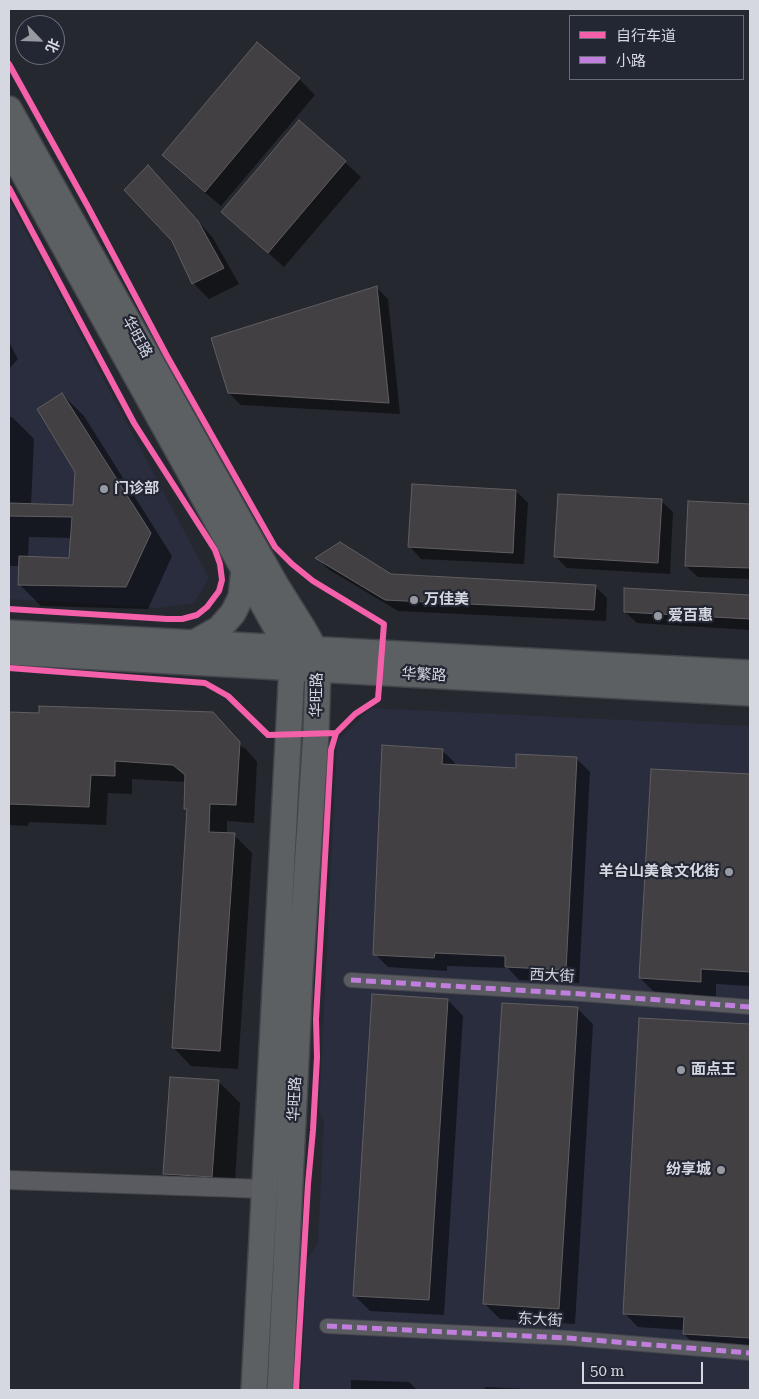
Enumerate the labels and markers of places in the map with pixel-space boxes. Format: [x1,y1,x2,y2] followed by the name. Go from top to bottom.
[114,480,159,498] place label: 门诊部
[98,483,110,495] marker: 门诊部
[424,591,469,609] place label: 万佳美
[408,594,420,606] marker: 万佳美
[668,607,713,625] place label: 爱百惠
[652,610,664,622] marker: 爱百惠
[599,863,719,881] place label: 羊台山美食文化街
[723,866,735,878] marker: 羊台山美食文化街
[691,1061,736,1079] place label: 面点王
[675,1064,687,1076] marker: 面点王
[666,1161,711,1179] place label: 纷享城
[715,1164,727,1176] marker: 纷享城

